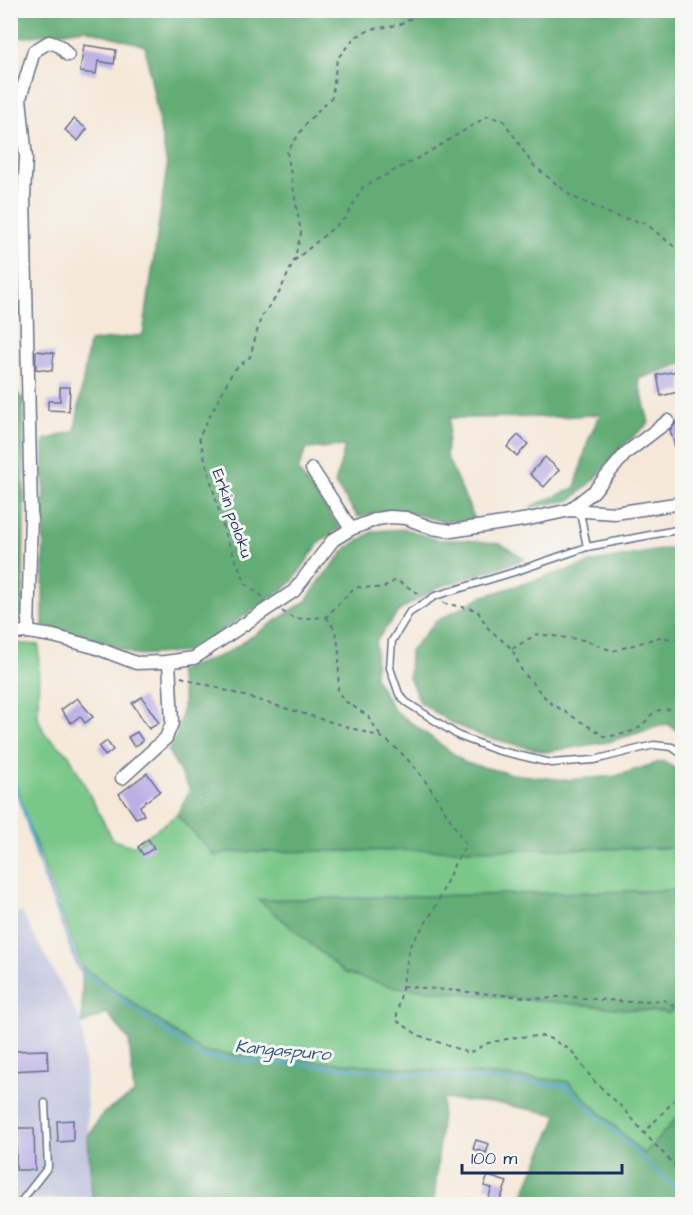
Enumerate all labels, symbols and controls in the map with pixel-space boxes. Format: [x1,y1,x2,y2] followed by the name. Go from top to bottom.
[207,466,257,561] street label: Erkin poloku
[234,1034,334,1068] water label: Kangaspuro
[462,1137,622,1175] scale bar
[471,1146,517,1171] text: 100 m

